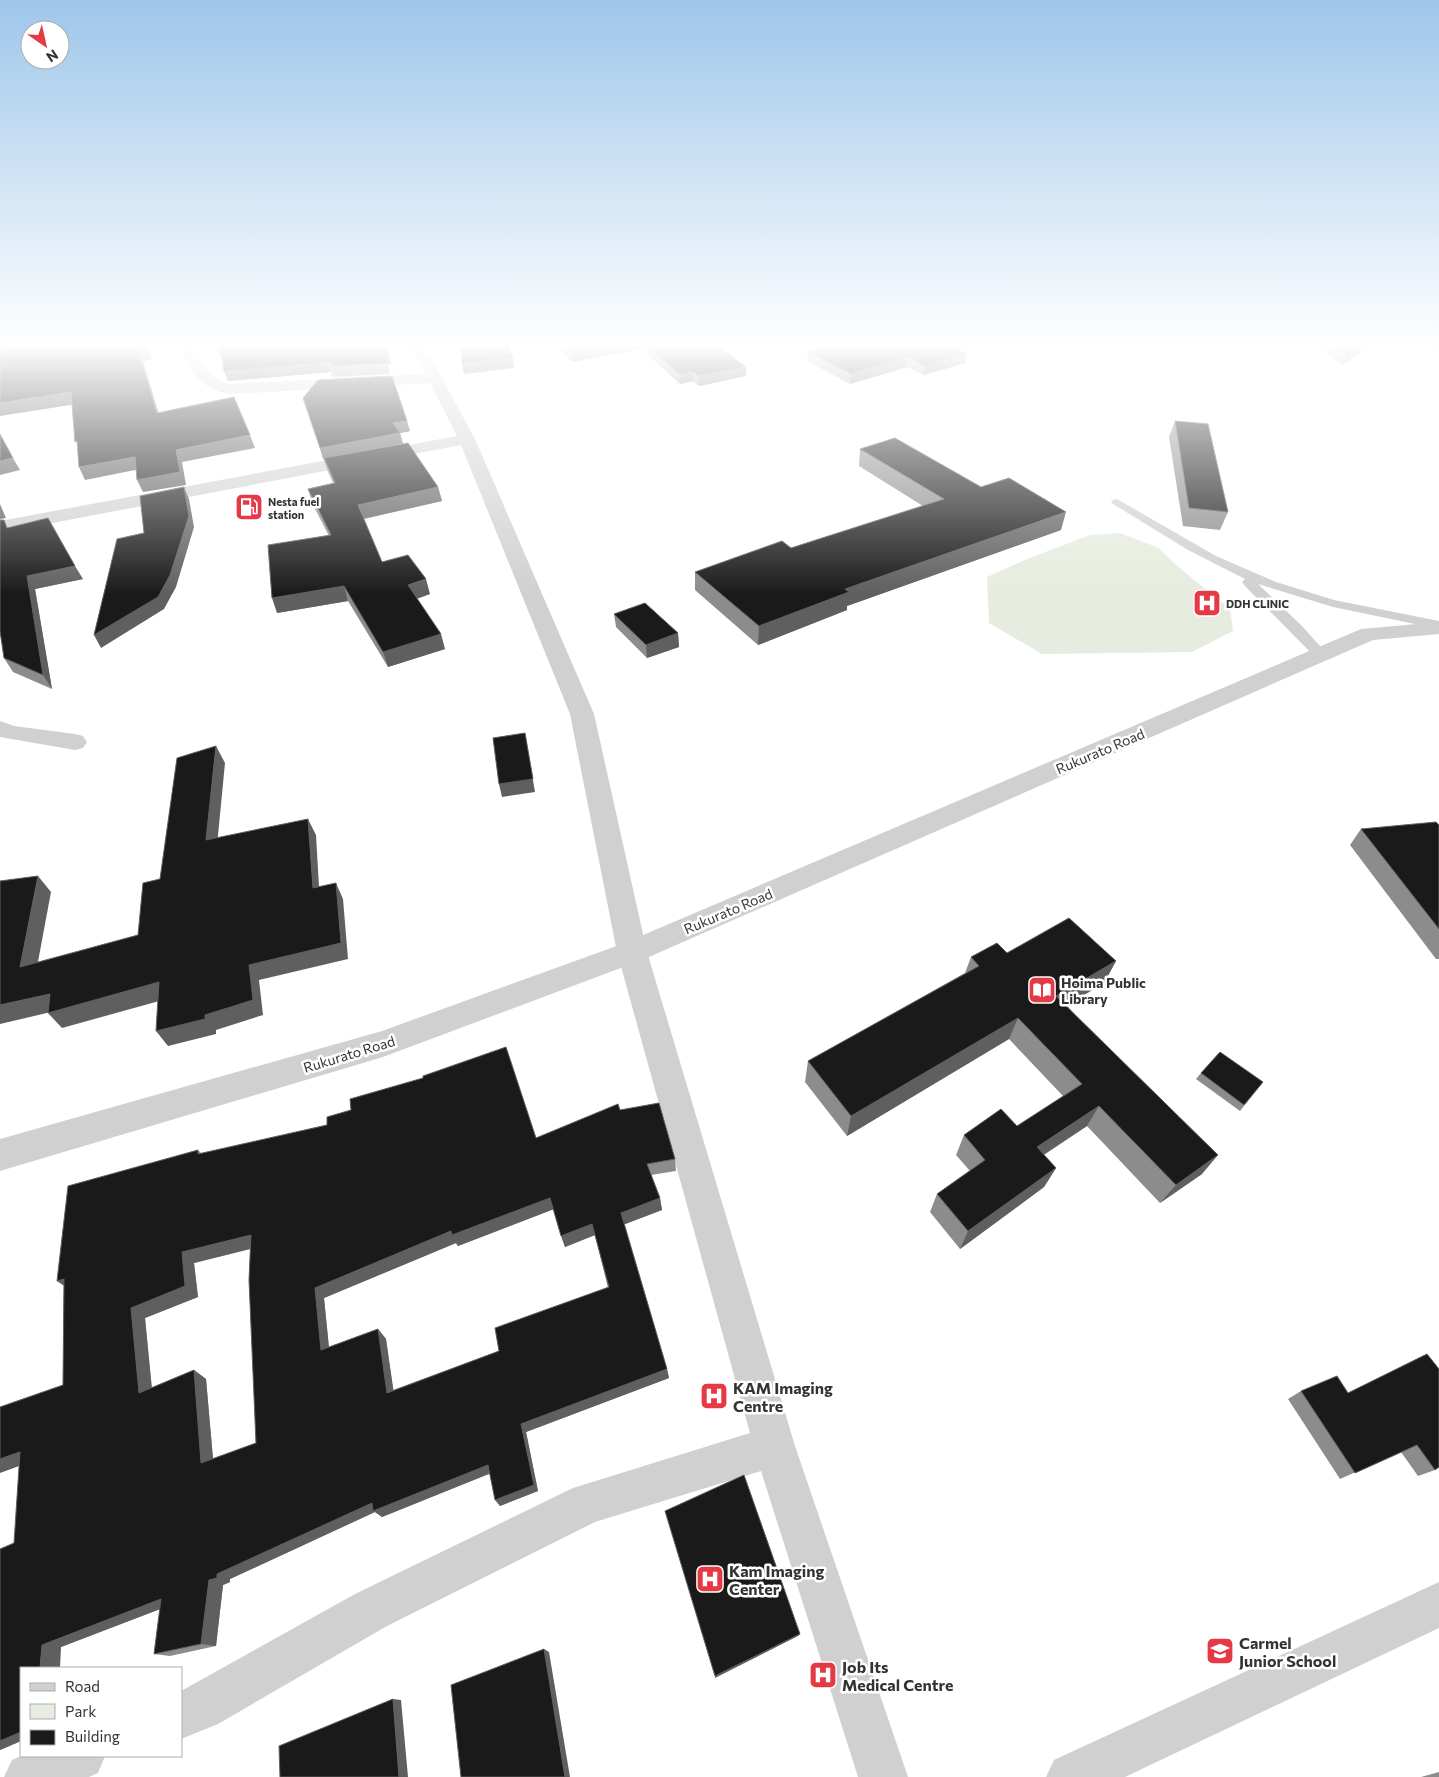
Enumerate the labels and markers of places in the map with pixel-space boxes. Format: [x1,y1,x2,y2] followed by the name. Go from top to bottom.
[234,492,264,522] fuel station icon: Nesta fuel station
[268,495,319,521] place label: Nesta fuel station
[1192,588,1222,618] hospital icon: DDH CLINIC
[1226,597,1290,610] place label: DDH CLINIC
[1061,974,1146,1007] place label: Hoima Public Library
[1027,975,1057,1005] library icon: Hoima Public Library
[733,1378,833,1415] place label: KAM Imaging Centre
[699,1381,729,1411] hospital icon: KAM Imaging Centre
[729,1561,825,1598] place label: Kam Imaging Center
[695,1564,725,1594] hospital icon: Kam Imaging Center
[1239,1633,1336,1670] place label: Carmel Junior School
[1205,1636,1235,1666] school or university icon: Carmel Junior School
[842,1657,953,1694] place label: Job Its Medical Centre
[808,1660,838,1690] hospital icon: Job Its Medical Centre

